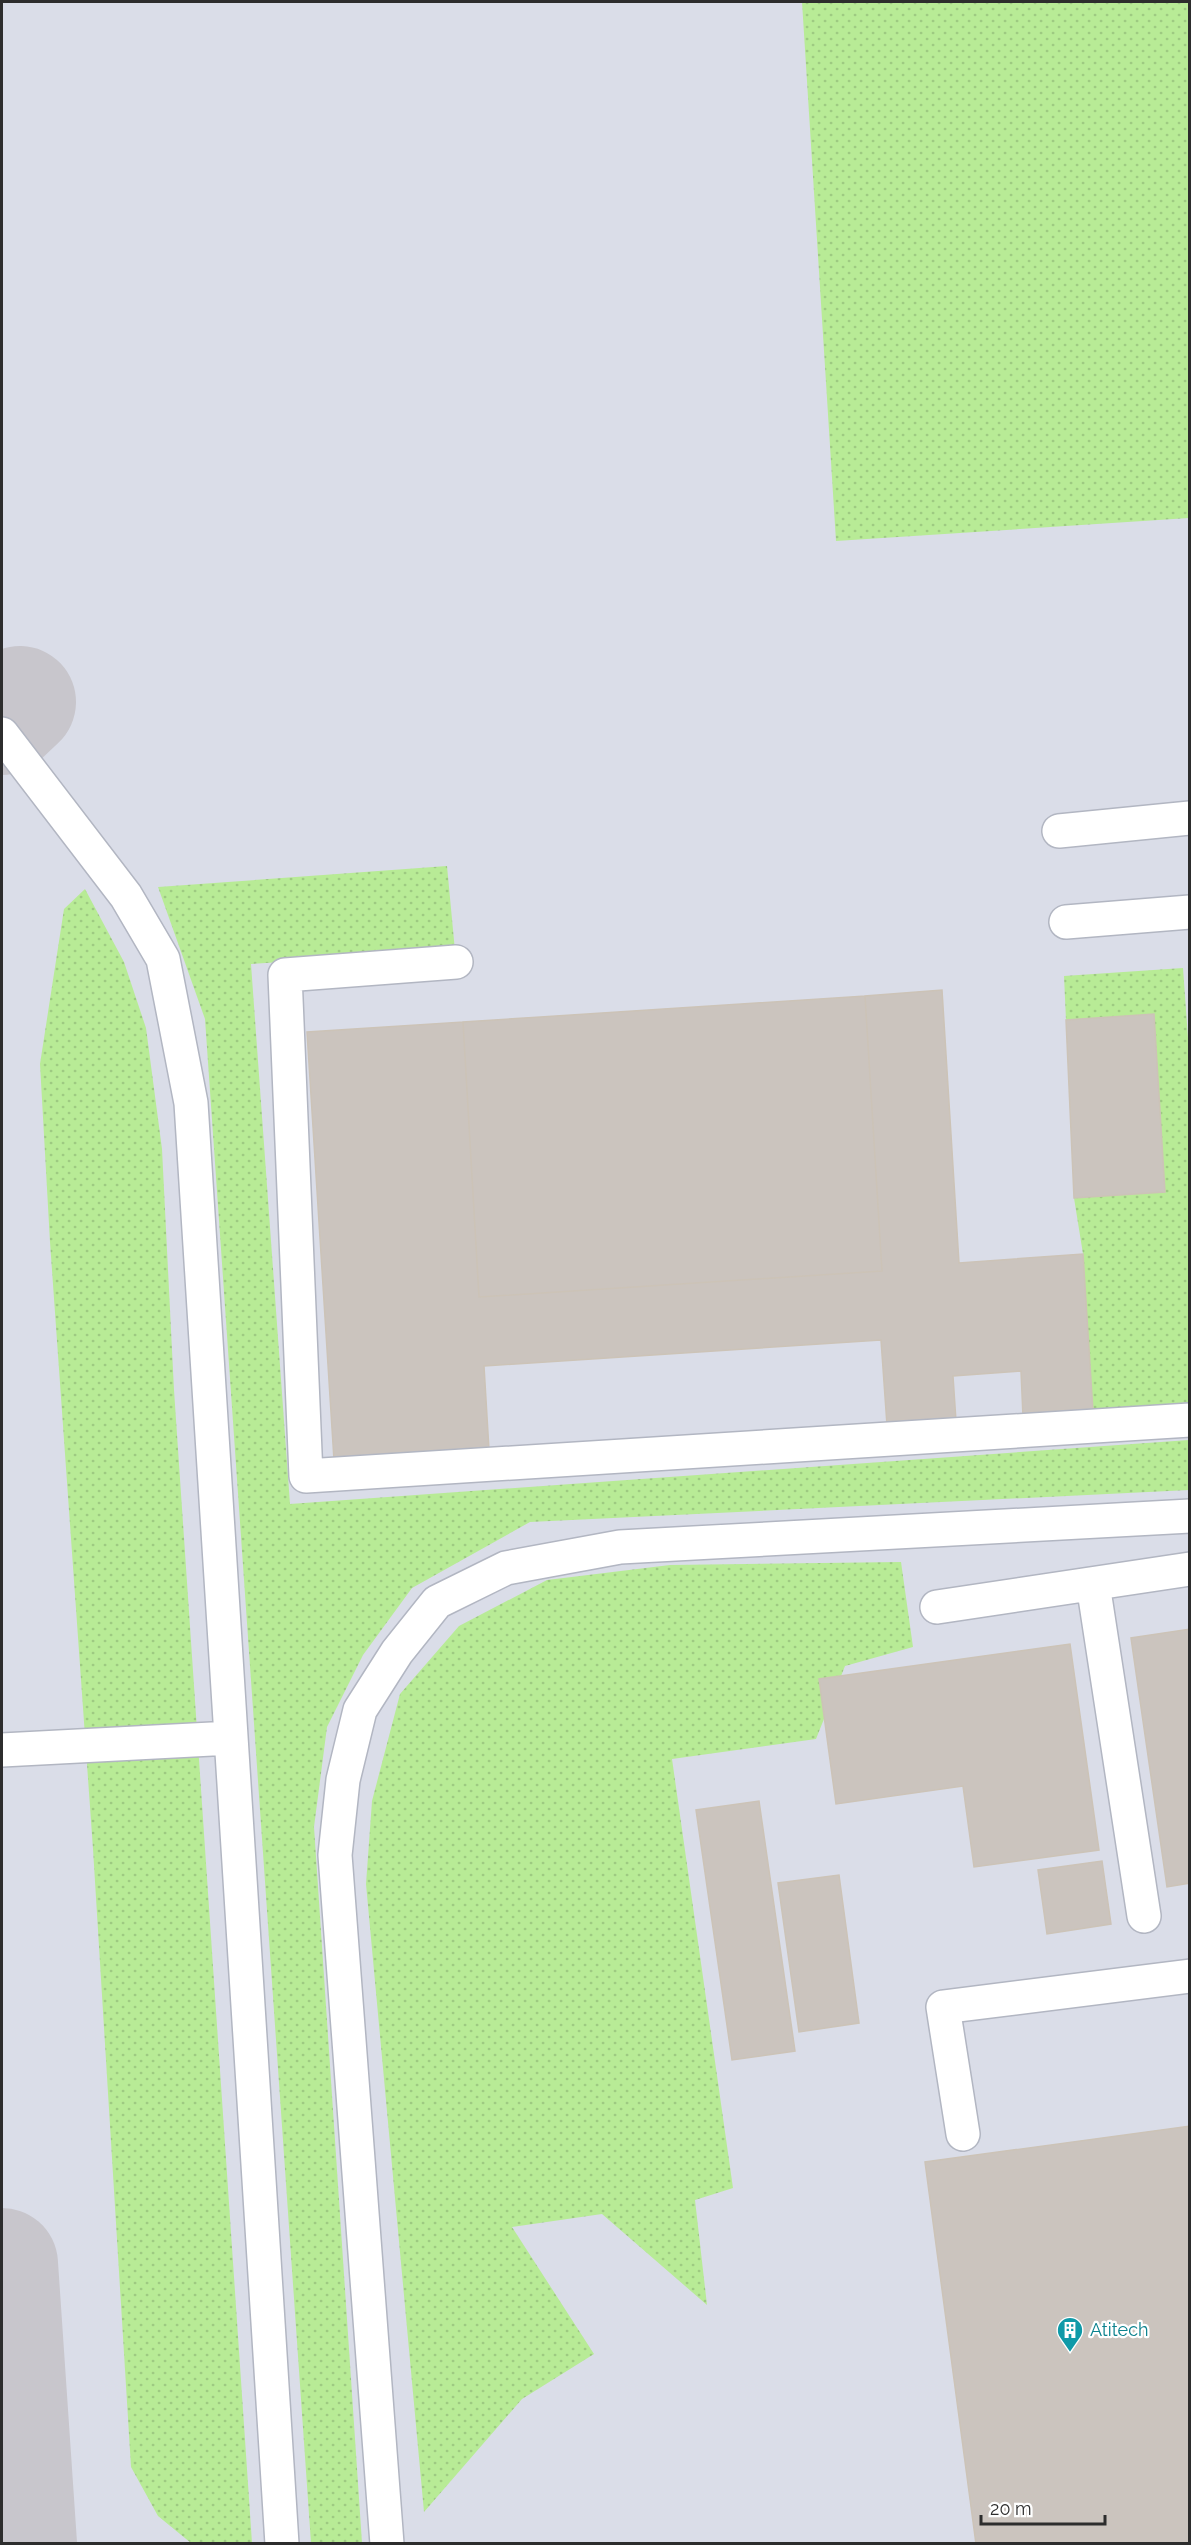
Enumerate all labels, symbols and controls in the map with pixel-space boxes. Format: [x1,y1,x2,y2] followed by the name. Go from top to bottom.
[1055,2315,1085,2353] building icon: Atitech
[1090,2319,1149,2340] place label: Atitech
[981,2488,1106,2526] scale bar
[990,2498,1032,2519] text: 20 m

